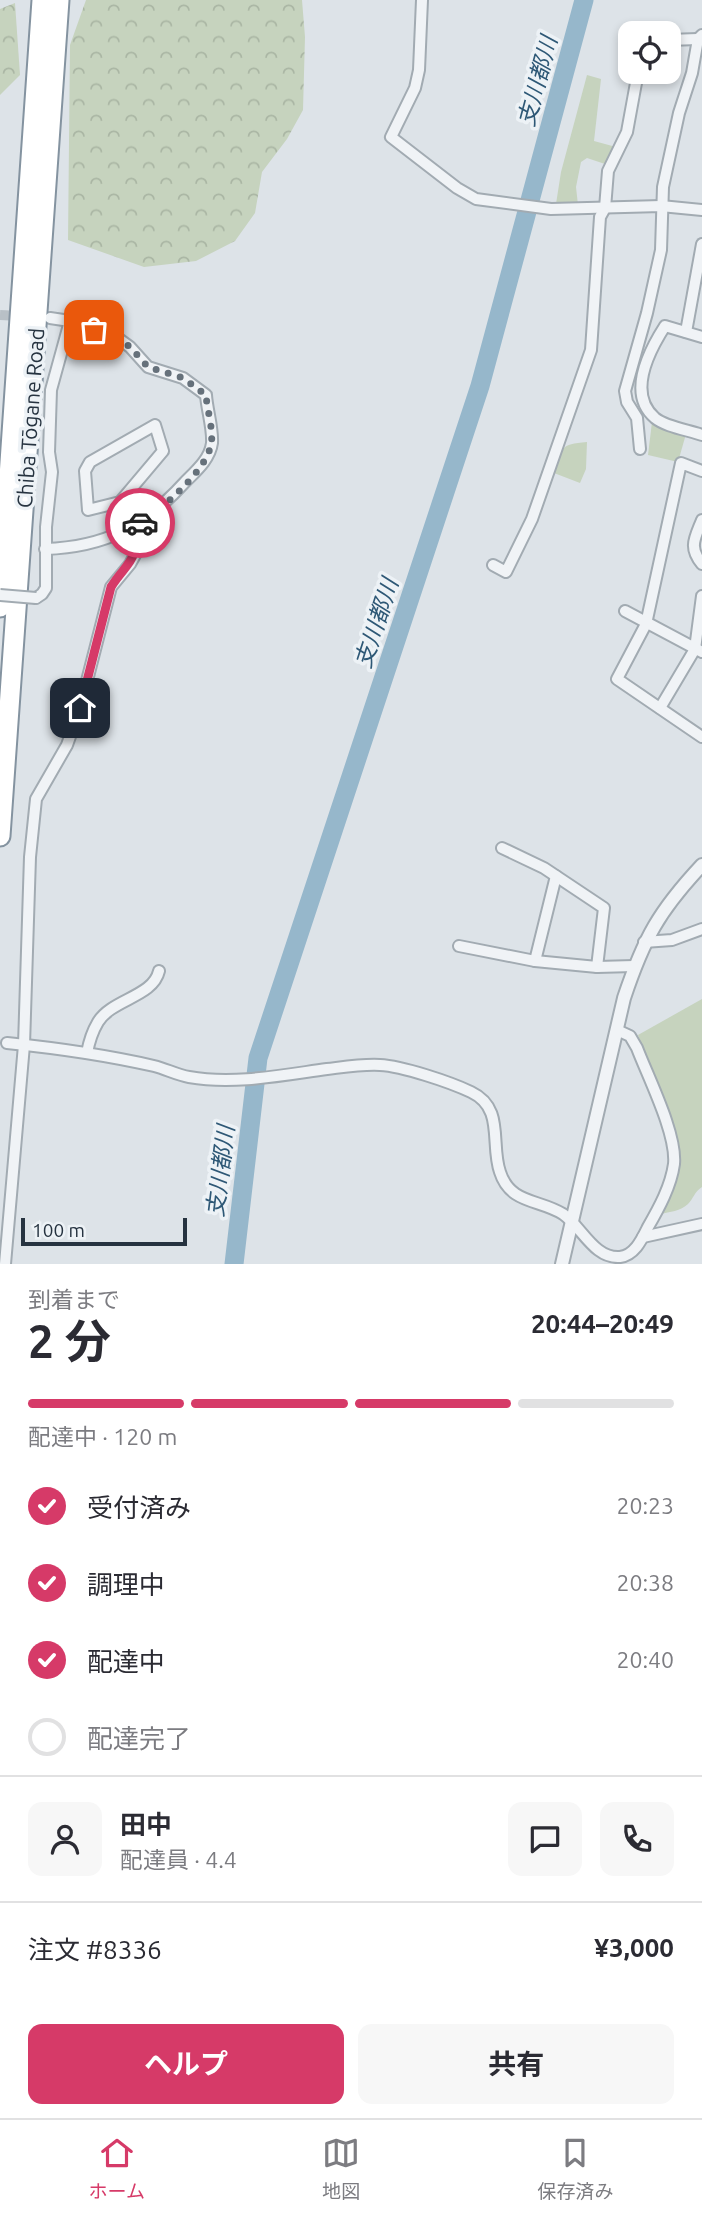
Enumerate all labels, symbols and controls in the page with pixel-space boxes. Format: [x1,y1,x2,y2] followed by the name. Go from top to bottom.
[618,21,681,84] map controls
[618,21,681,84] button: locate
[513,30,562,129] water label: 支川都川
[64,300,124,360] pin
[75,311,113,349] icon: bag
[12,327,48,509] street label: Chiba Tōgane Road
[105,488,175,558] courier
[121,504,159,542] icon: car
[350,573,403,671] water label: 支川都川
[50,678,110,738] pin
[61,689,99,727] icon: home
[202,1121,238,1218] water label: 支川都川
[21,1215,187,1247] scale bar
[32,1219,85,1241] text: 100 m
[28,1287,120,1312] text: 到着まで
[531,1309,674,1338] text: 20:44–20:49
[28,1315,111,1367] text: 2 分
[28,1424,177,1449] text: 配達中 · 120 m
[28,1487,66,1525] icon: check
[87,1493,191,1522] text: 受付済み
[616,1493,674,1518] text: 20:23
[28,1564,66,1602] icon: check
[87,1570,165,1599] text: 調理中
[616,1570,674,1595] text: 20:38
[28,1641,66,1679] icon: check
[87,1647,165,1676] text: 配達中
[616,1647,674,1672] text: 20:40
[87,1724,191,1753] text: 配達完了
[28,1802,102,1876] button: person
[508,1802,582,1876] button: chat
[600,1802,674,1876] button: phone
[120,1810,172,1839] text: 田中
[120,1847,237,1872] text: 配達員 · 4.4
[594,1933,674,1962] text: ¥3,000
[28,1935,162,1964] text: 注文 #8336
[28,2024,344,2104] button: ヘルプ
[358,2024,674,2104] button: 共有
[89,2134,145,2203] tab: ホーム
[322,2134,360,2203] tab: 地図
[537,2134,613,2203] tab: 保存済み

